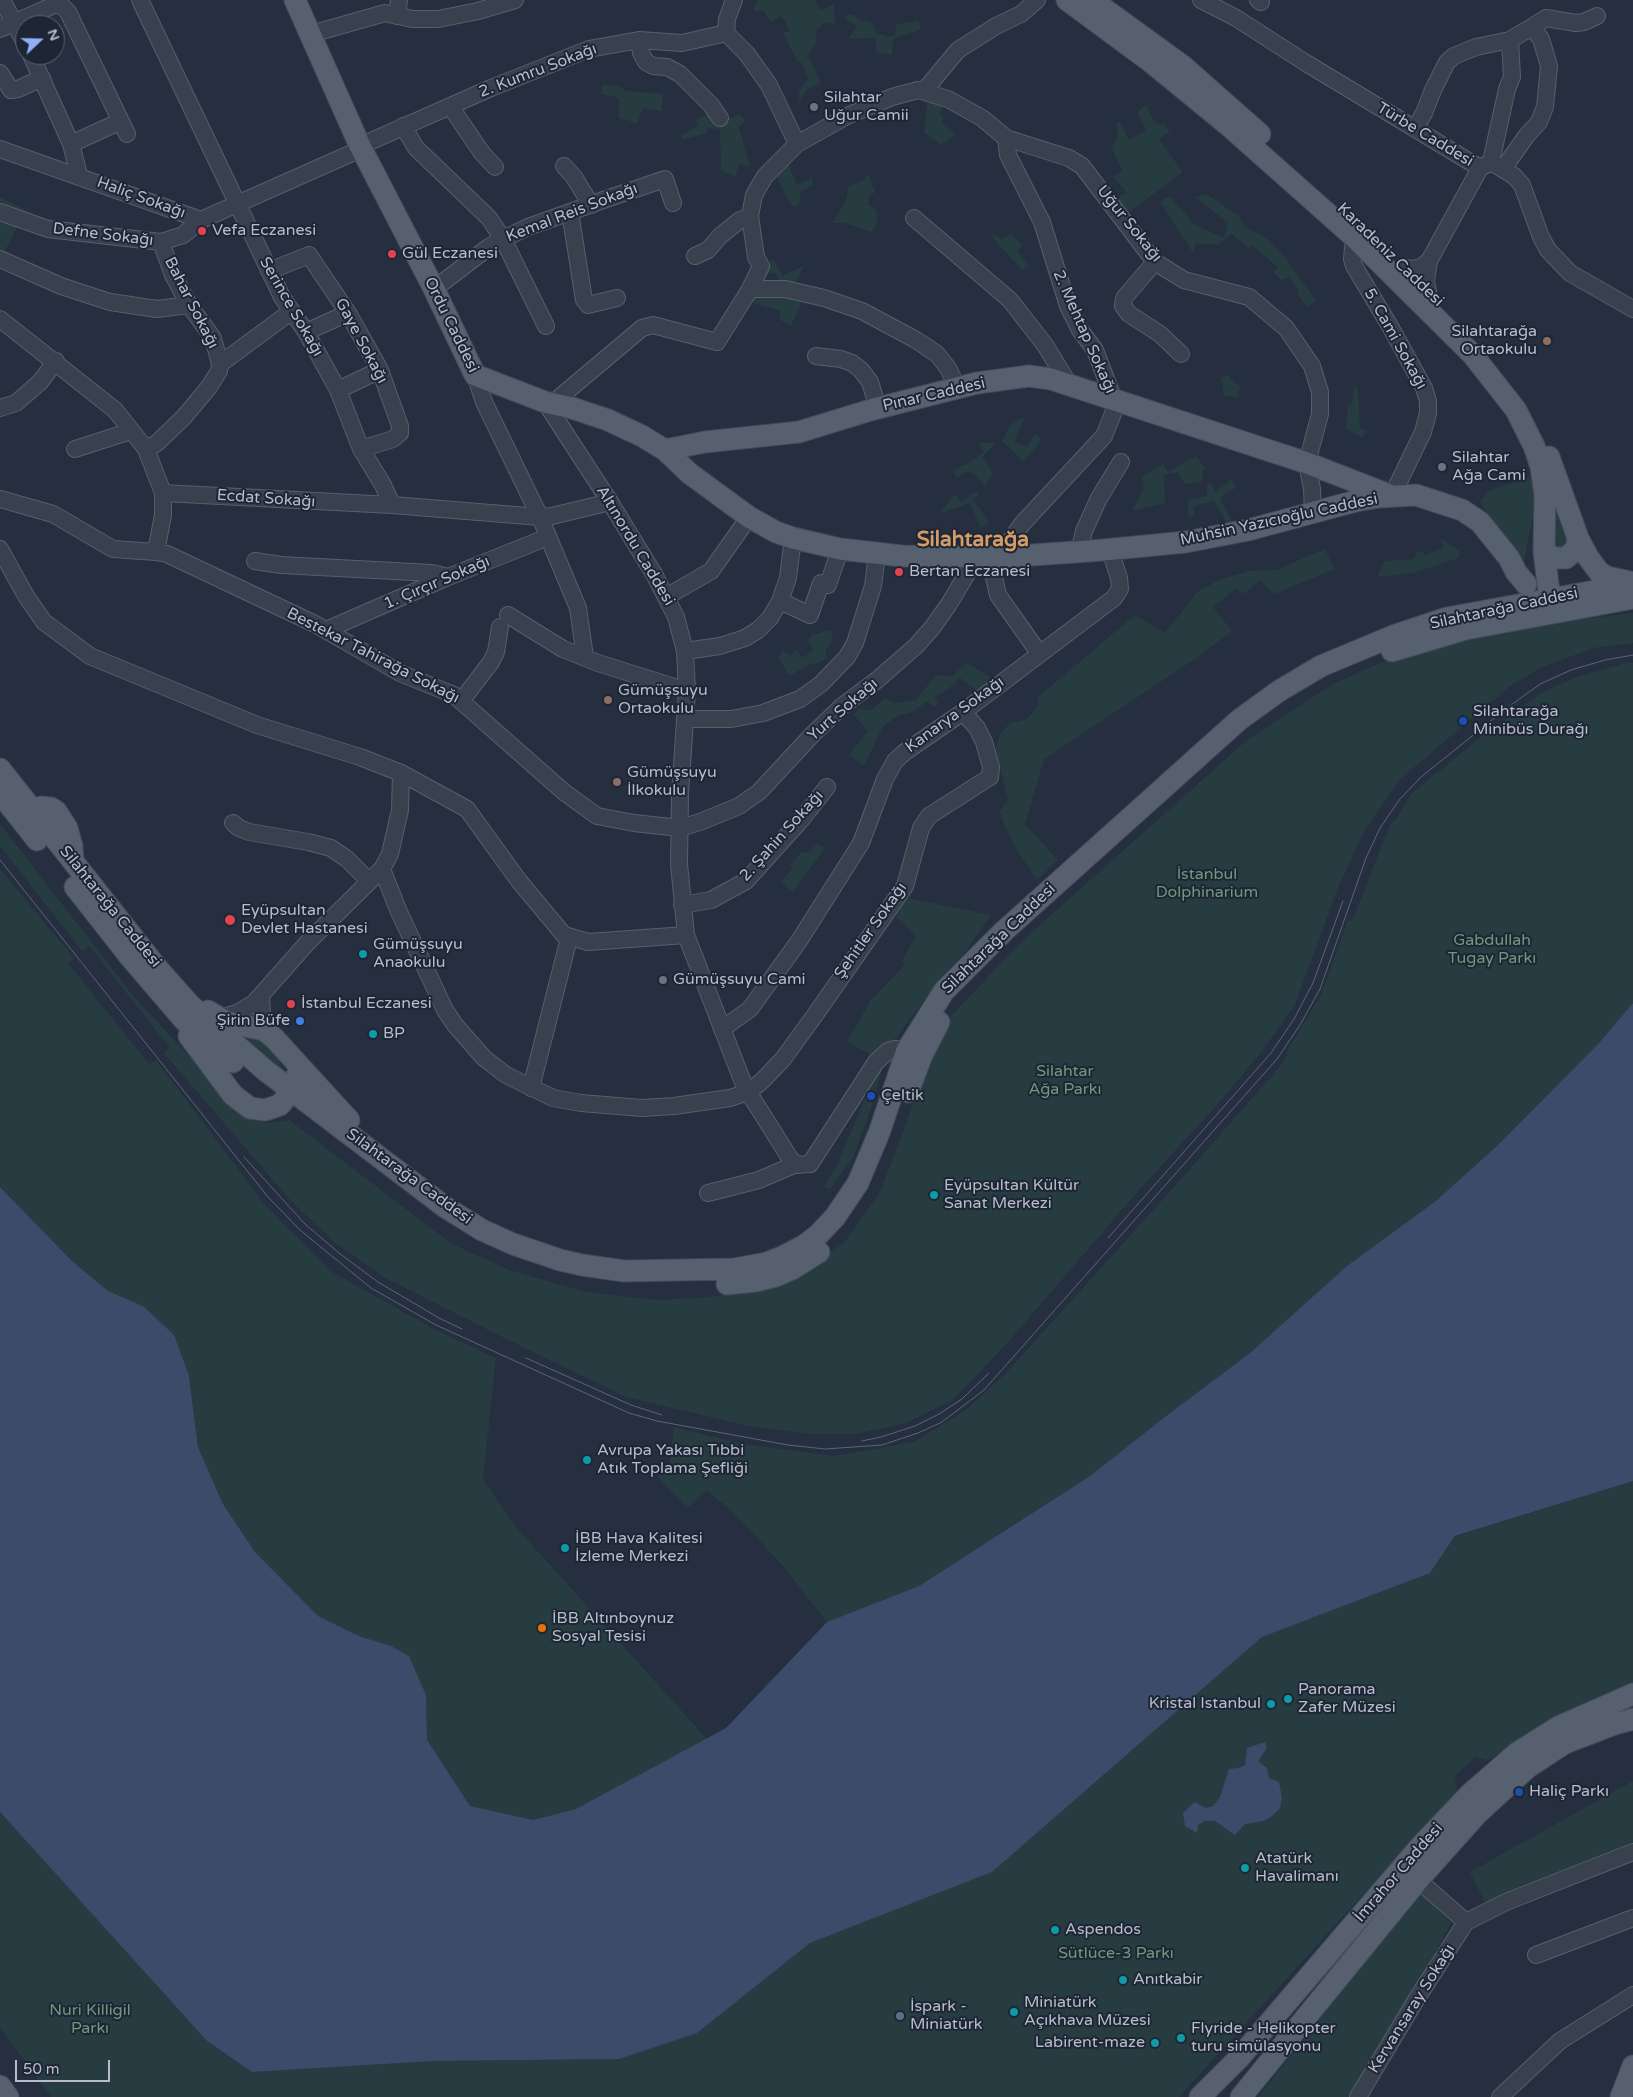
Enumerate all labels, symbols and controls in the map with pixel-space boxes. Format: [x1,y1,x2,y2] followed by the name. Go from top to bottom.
[15,15,65,65] north arrow
[44,27,63,43] text: N
[476,40,600,102] street label: 2. Kumru Sokağı
[824,88,909,126] place label: Silahtar Uğur Camii
[1373,99,1477,171] street label: Türbe Caddesi
[808,101,820,113] marker: Silahtar Uğur Camii
[94,173,188,223] street label: Haliç Sokağı
[504,179,640,247] street label: Kemal Reis Sokağı
[1092,182,1166,266] street label: Uğur Sokağı
[1333,199,1447,311] street label: Karadeniz Caddesi
[52,219,154,251] street label: Defne Sokağı
[212,221,316,241] place label: Vefa Eczanesi
[196,225,208,237] marker: Vefa Eczanesi
[402,244,498,264] place label: Gül Eczanesi
[386,248,398,260] marker: Gül Eczanesi
[160,254,222,352] street label: Bahar Sokağı
[255,254,327,360] street label: Serince Sokağı
[1048,267,1120,397] street label: 2. Mehtap Sokağı
[420,274,482,376] street label: Ordu Caddesi
[1359,285,1431,393] street label: 5. Cami Sokağı
[330,295,392,387] street label: Gaye Sokağı
[1451,322,1537,360] place label: Silahtarağa Ortaokulu
[1541,335,1553,347] marker: Silahtarağa Ortaokulu
[881,374,987,416] street label: Pınar Caddesi
[1452,448,1526,486] place label: Silahtar Ağa Cami
[1436,461,1448,473] marker: Silahtar Ağa Cami
[592,483,678,609] street label: Altınordu Caddesi
[216,486,316,512] street label: Ecdat Sokağı
[1178,490,1380,550] street label: Muhsin Yazıcıoğlu Caddesi
[917,527,1029,553] district label: Silahtarağa
[381,552,493,614] street label: 1. Çırçır Sokağı
[909,562,1030,582] place label: Bertan Eczanesi
[893,566,905,578] marker: Bertan Eczanesi
[1428,584,1580,634] street label: Silahtarağa Caddesi
[283,604,463,708] street label: Bestekar Tahirağa Sokağı
[902,673,1008,757] street label: Kanarya Sokağı
[804,674,882,746] street label: Yurt Sokağı
[618,681,708,719] place label: Gümüşsuyu Ortaokulu
[602,694,614,706] marker: Gümüşsuyu Ortaokulu
[1473,702,1589,740] place label: Silahtarağa Minibüs Durağı
[1457,715,1469,727] marker: Silahtarağa Minibüs Durağı
[627,763,717,801] place label: Gümüşsuyu İlkokulu
[611,776,623,788] marker: Gümüşsuyu İlkokulu
[736,786,828,886] street label: 2. Şahin Sokağı
[55,842,165,972] street label: Silahtarağa Caddesi
[1156,865,1258,903] park label: İstanbul Dolphinarium
[831,879,911,983] street label: Şehitler Sokağı
[938,880,1060,998] street label: Silahtarağa Caddesi
[241,901,368,939] place label: Eyüpsultan Devlet Hastanesi
[223,913,237,927] marker: Eyüpsultan Devlet Hastanesi
[1448,931,1536,969] park label: Gabdullah Tugay Parkı
[373,935,463,973] place label: Gümüşsuyu Anaokulu
[357,948,369,960] marker: Gümüşsuyu Anaokulu
[673,970,806,990] place label: Gümüşsuyu Cami
[657,974,669,986] marker: Gümüşsuyu Cami
[301,994,432,1014] place label: İstanbul Eczanesi
[285,998,297,1010] marker: İstanbul Eczanesi
[217,1011,290,1031] place label: Şirin Büfe
[294,1015,306,1027] marker: Şirin Büfe
[383,1024,405,1044] place label: BP
[367,1028,379,1040] marker: BP
[1028,1062,1102,1100] park label: Silahtar Ağa Parkı
[881,1086,924,1106] place label: Çeltik
[865,1090,877,1102] marker: Çeltik
[342,1125,476,1229] street label: Silahtarağa Caddesi
[944,1176,1079,1214] place label: Eyüpsultan Kültür Sanat Merkezi
[928,1189,940,1201] marker: Eyüpsultan Kültür Sanat Merkezi
[597,1441,748,1479] place label: Avrupa Yakası Tıbbi Atık Toplama Şefliği
[581,1454,593,1466] marker: Avrupa Yakası Tıbbi Atık Toplama Şefliği
[575,1529,703,1567] place label: İBB Hava Kalitesi İzleme Merkezi
[559,1542,571,1554] marker: İBB Hava Kalitesi İzleme Merkezi
[552,1609,674,1647] place label: İBB Altınboynuz Sosyal Tesisi
[536,1622,548,1634] marker: İBB Altınboynuz Sosyal Tesisi
[1298,1680,1396,1718] place label: Panorama Zafer Müzesi
[1282,1693,1294,1705] marker: Panorama Zafer Müzesi
[1149,1694,1261,1714] place label: Kristal Istanbul
[1265,1698,1277,1710] marker: Kristal Istanbul
[1529,1782,1609,1802] place label: Haliç Parkı
[1513,1786,1525,1798] marker: Haliç Parkı
[1351,1820,1447,1926] street label: İmrahor Caddesi
[1255,1849,1339,1887] place label: Atatürk Havalimanı
[1239,1862,1251,1874] marker: Atatürk Havalimanı
[1065,1920,1141,1940] place label: Aspendos
[1049,1924,1061,1936] marker: Aspendos
[1364,1941,1460,2077] street label: Kervansaray Sokağı
[1058,1944,1174,1964] park label: Sütlüce-3 Parkı
[1133,1970,1202,1990] place label: Anıtkabir
[1117,1974,1129,1986] marker: Anıtkabir
[1024,1993,1151,2031] place label: Miniatürk Açıkhava Müzesi
[910,1997,983,2035] place label: İspark - Miniatürk
[49,2001,131,2039] park label: Nuri Killigil Parkı
[1008,2006,1020,2018] marker: Miniatürk Açıkhava Müzesi
[894,2010,906,2022] marker: İspark - Miniatürk
[1191,2019,1336,2057] place label: Flyride - Helikopter turu simülasyonu
[1175,2032,1187,2044] marker: Flyride - Helikopter turu simülasyonu
[1035,2033,1145,2053] place label: Labirent-maze
[1149,2037,1161,2049] marker: Labirent-maze
[18,2050,112,2082] scale bar
[23,2060,60,2078] text: 50 m

